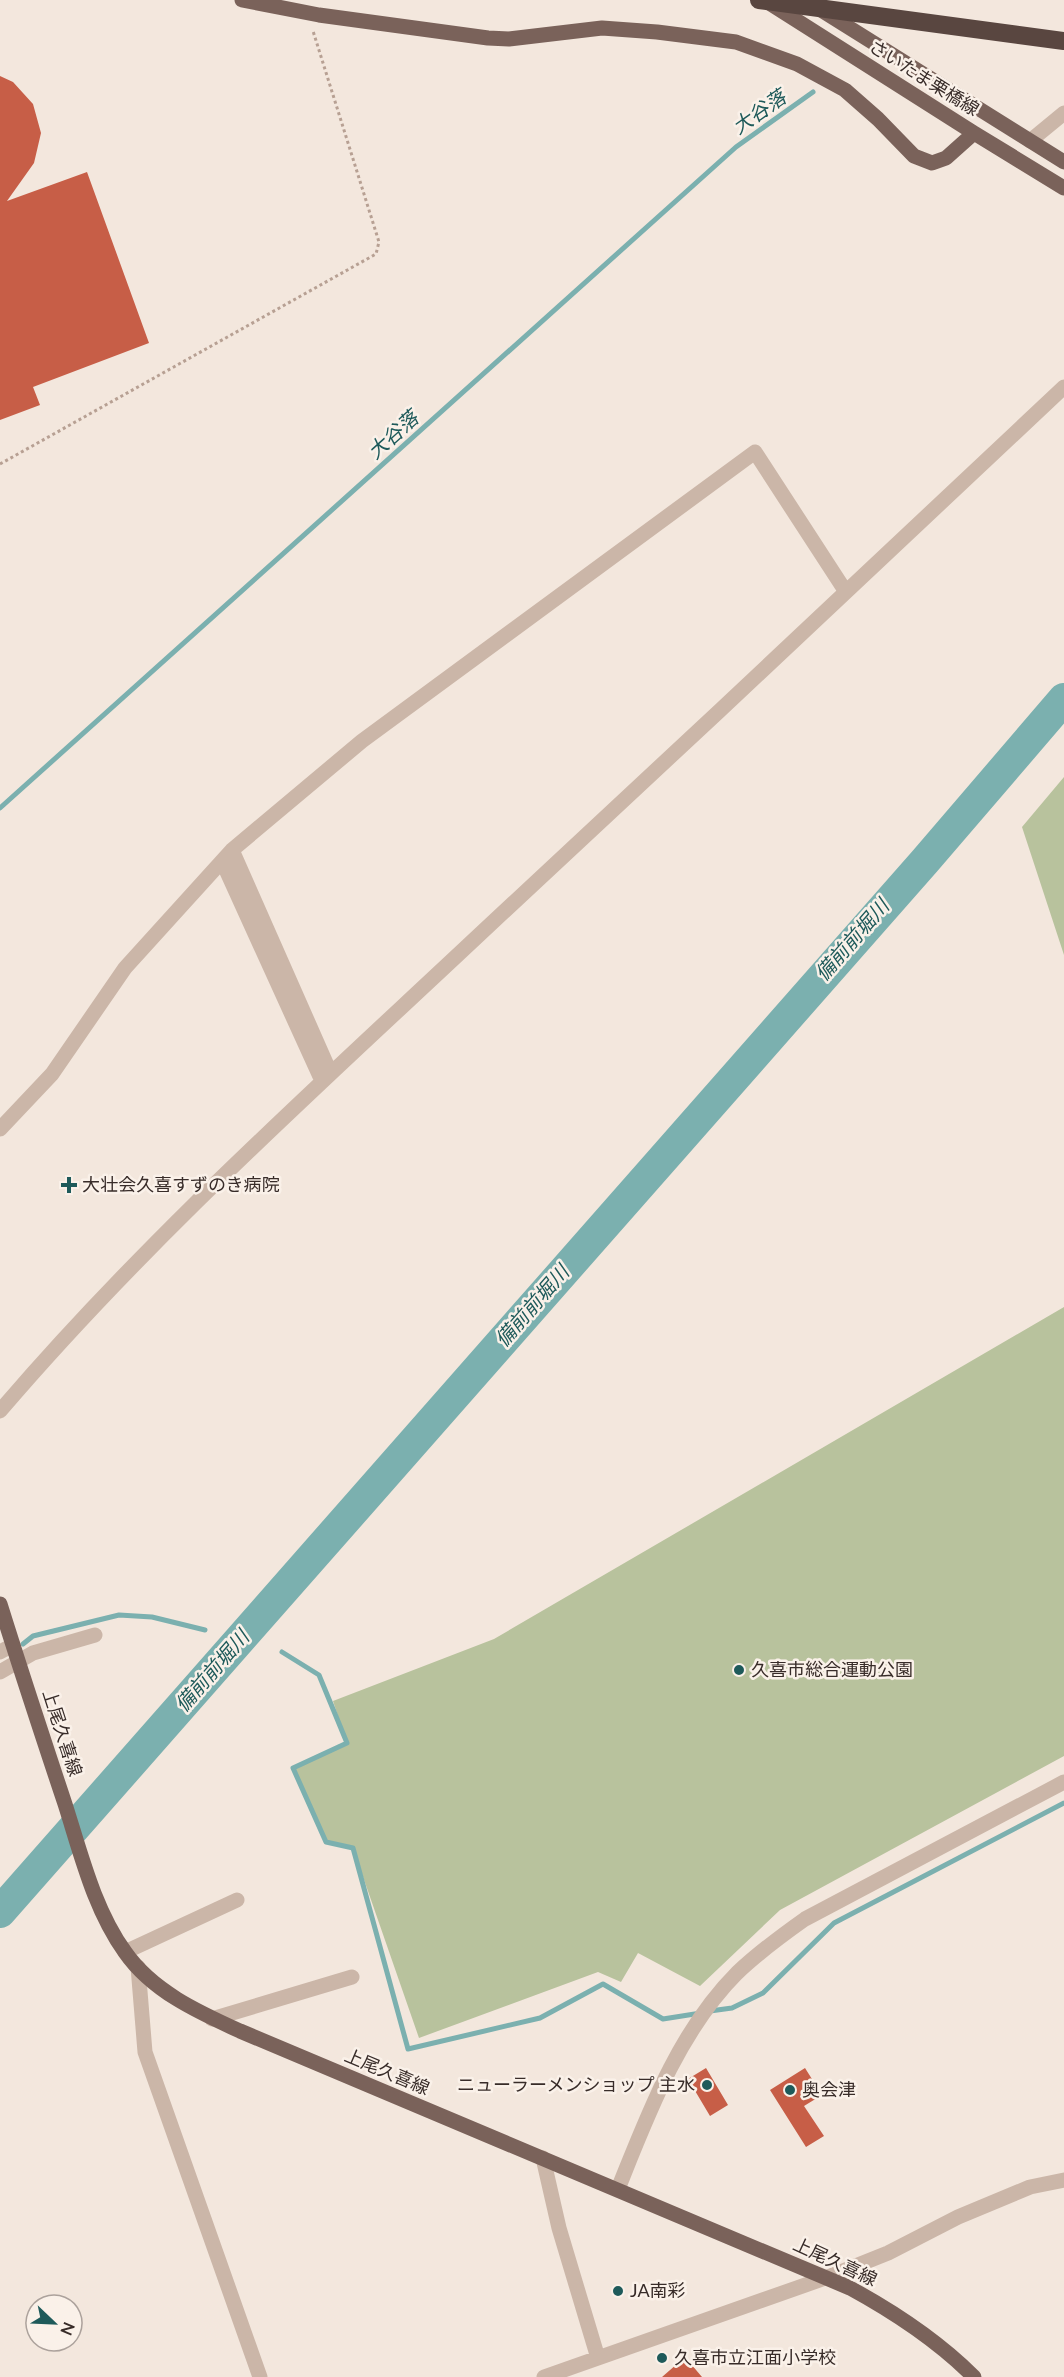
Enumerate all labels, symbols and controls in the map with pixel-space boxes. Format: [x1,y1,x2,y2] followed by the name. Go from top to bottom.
[865,35,984,120] street label: さいたま栗橋線
[727,82,792,138] water label: 大谷落
[362,403,425,463] water label: 大谷落
[809,892,894,985] water label: 備前前堀川
[82,1173,279,1195] place label: 大壮会久喜すずのき病院
[60,1176,78,1194] marker: 大壮会久喜すずのき病院
[489,1258,574,1351] water label: 備前前堀川
[169,1623,254,1716] water label: 備前前堀川
[751,1658,913,1680] place label: 久喜市総合運動公園
[732,1663,746,1677] marker: 久喜市総合運動公園
[39,1686,87,1779] street label: 上尾久喜線
[342,2043,433,2099] street label: 上尾久喜線
[457,2073,695,2095] place label: ニューラーメンショップ 主水
[700,2078,714,2092] marker: ニューラーメンショップ 主水
[802,2078,856,2100] place label: 奥会津
[783,2083,797,2097] marker: 奥会津
[790,2232,881,2290] street label: 上尾久喜線
[630,2279,686,2301] place label: JA南彩
[611,2284,625,2298] marker: JA南彩
[24,2293,84,2353] north arrow
[57,2320,79,2338] text: N
[674,2346,836,2368] place label: 久喜市立江面小学校
[655,2351,669,2365] marker: 久喜市立江面小学校

